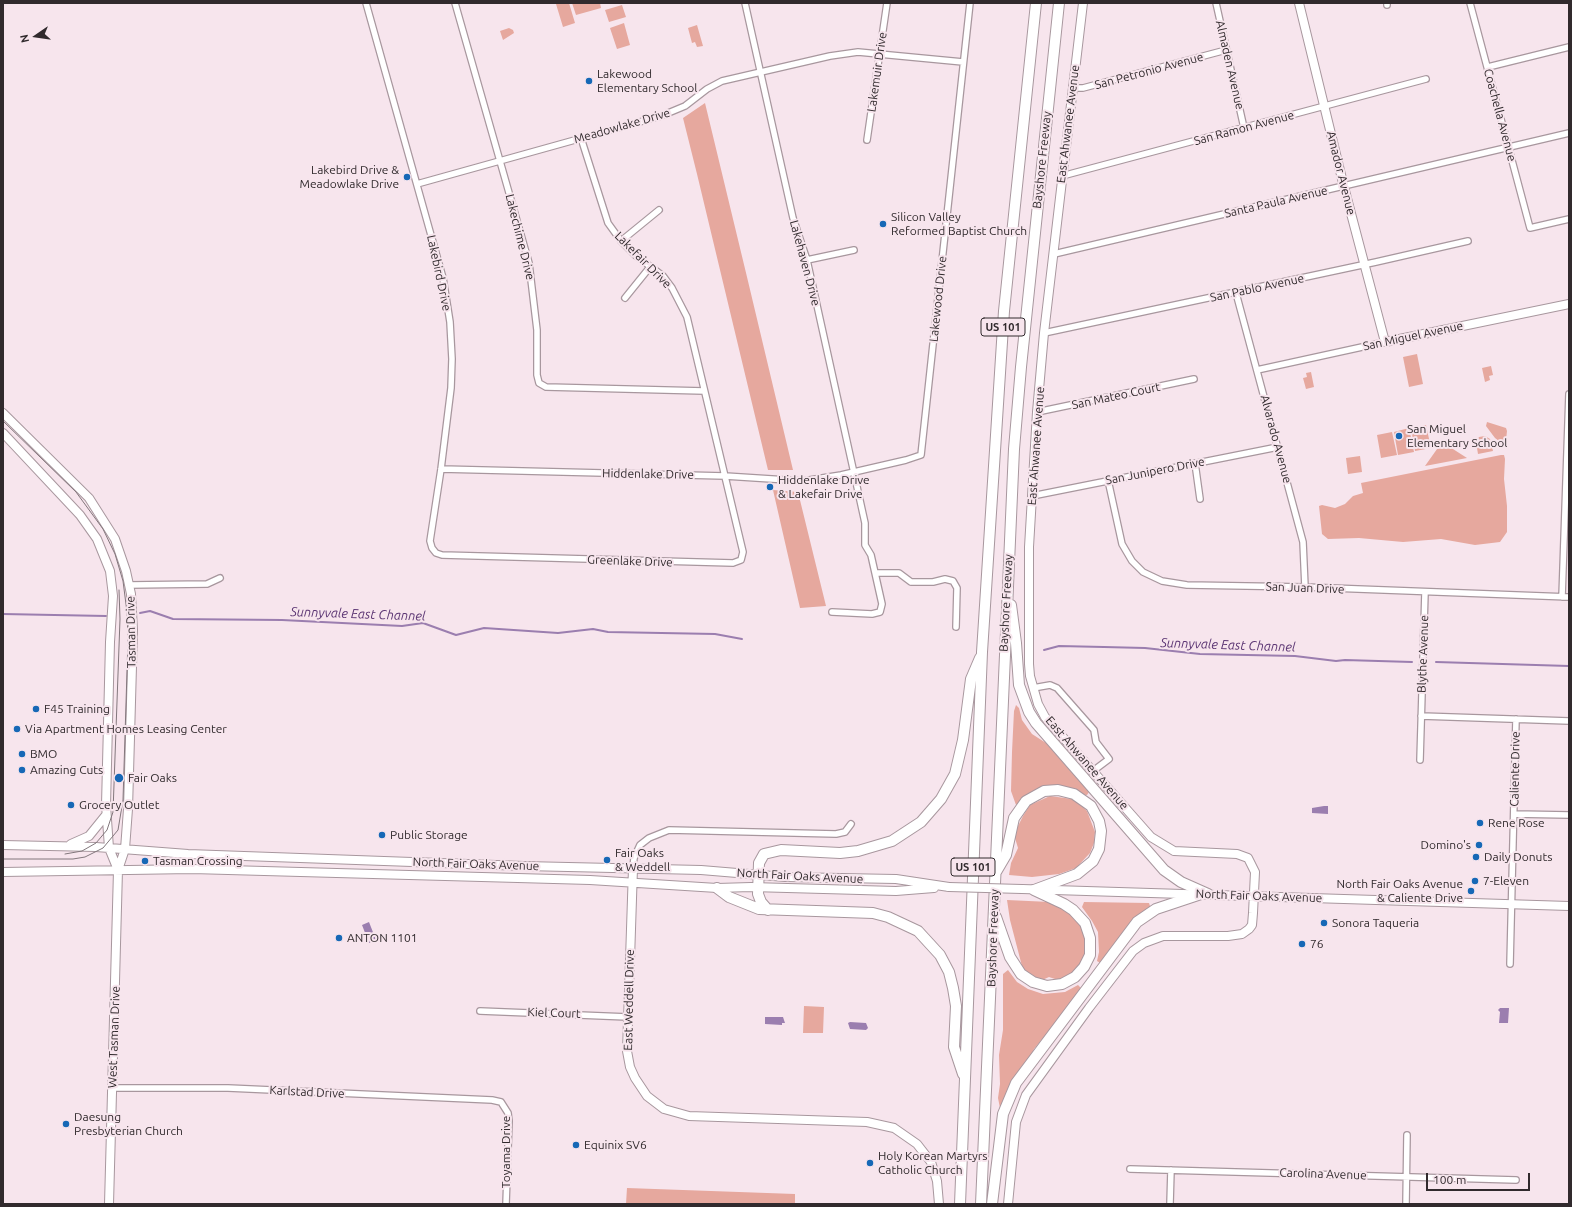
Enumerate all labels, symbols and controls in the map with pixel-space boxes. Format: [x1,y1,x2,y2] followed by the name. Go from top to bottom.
[16,16,56,56] north arrow
[1213,19,1247,111] street label: Almaden Avenue
[864,31,890,113] street label: Lakemuir Drive
[18,33,31,44] text: N
[1093,50,1205,92] street label: San Petronio Avenue
[1054,64,1082,184] street label: East Ahwanee Avenue
[597,67,697,95] place label: Lakewood Elementary School
[1481,67,1519,163] street label: Coachella Avenue
[584,76,594,86] marker: Lakewood Elementary School
[572,105,672,147] street label: Meadowlake Drive
[1192,108,1296,148] street label: San Ramon Avenue
[1030,111,1054,209] street label: Bayshore Freeway
[1324,129,1358,217] street label: Amador Avenue
[300,163,399,191] place label: Lakebird Drive & Meadowlake Drive
[402,172,412,182] marker: Lakebird Drive & Meadowlake Drive
[1223,183,1329,221] street label: Santa Paula Avenue
[502,192,538,282] street label: Lakechime Drive
[891,210,1027,238] place label: Silicon Valley Reformed Baptist Church
[787,219,823,307] street label: Lakehaven Drive
[878,219,888,229] marker: Silicon Valley Reformed Baptist Church
[612,229,674,291] street label: Lakefair Drive
[424,234,454,312] street label: Lakebird Drive
[926,255,950,343] street label: Lakewood Drive
[1209,271,1305,305] street label: San Pablo Avenue
[981,318,1025,336] road number: US 101
[1362,318,1464,354] street label: San Miguel Avenue
[1070,380,1162,412] street label: San Mateo Court
[1025,386,1047,506] street label: East Ahwanee Avenue
[1257,393,1295,485] street label: Alvarado Avenue
[1407,422,1507,450] place label: San Miguel Elementary School
[1394,431,1404,441] marker: San Miguel Elementary School
[1104,454,1206,488] street label: San Junipero Drive
[602,466,694,482] street label: Hiddenlake Drive
[778,473,870,501] place label: Hiddenlake Drive & Lakefair Drive
[765,482,775,492] marker: Hiddenlake Drive & Lakefair Drive
[587,552,673,570] street label: Greenlake Drive
[996,554,1016,652] street label: Bayshore Freeway
[1265,579,1345,597] street label: San Juan Drive
[123,596,139,668] street label: Tasman Drive
[290,604,426,624] water label: Sunnyvale East Channel
[1414,615,1432,693] street label: Blythe Avenue
[1160,635,1296,655] water label: Sunnyvale East Channel
[44,702,110,716] place label: F45 Training
[31,704,41,714] marker: F45 Training
[1043,713,1131,813] street label: East Ahwanee Avenue
[25,722,227,736] place label: Via Apartment Homes Leasing Center
[12,724,22,734] marker: Via Apartment Homes Leasing Center
[1507,731,1523,807] street label: Caliente Drive
[30,747,57,761] place label: BMO
[17,749,27,759] marker: BMO
[30,763,103,777] place label: Amazing Cuts
[17,765,27,775] marker: Amazing Cuts
[128,771,177,785] place label: Fair Oaks
[113,772,125,784] marker: Fair Oaks
[79,798,159,812] place label: Grocery Outlet
[66,800,76,810] marker: Grocery Outlet
[1488,816,1545,830] place label: Rene Rose
[1475,818,1485,828] marker: Rene Rose
[390,828,468,842] place label: Public Storage
[377,830,387,840] marker: Public Storage
[1421,838,1471,852] place label: Domino's
[1474,840,1484,850] marker: Domino's
[615,846,670,874] place label: Fair Oaks & Weddell
[1484,850,1552,864] place label: Daily Donuts
[1471,852,1481,862] marker: Daily Donuts
[153,854,243,868] place label: Tasman Crossing
[412,855,540,873] street label: North Fair Oaks Avenue
[602,855,612,865] marker: Fair Oaks & Weddell
[140,856,150,866] marker: Tasman Crossing
[951,858,995,876] road number: US 101
[736,865,864,887] street label: North Fair Oaks Avenue
[1483,874,1529,888] place label: 7-Eleven
[1470,876,1480,886] marker: 7-Eleven
[1336,877,1463,905] place label: North Fair Oaks Avenue & Caliente Drive
[1466,886,1476,896] marker: North Fair Oaks Avenue & Caliente Drive
[1195,887,1323,905] street label: North Fair Oaks Avenue
[984,889,1002,987] street label: Bayshore Freeway
[1332,916,1419,930] place label: Sonora Taqueria
[1319,918,1329,928] marker: Sonora Taqueria
[347,931,418,945] place label: ANTON 1101
[334,933,344,943] marker: ANTON 1101
[1310,937,1324,951] place label: 76
[1297,939,1307,949] marker: 76
[621,949,637,1051] street label: East Weddell Drive
[105,986,123,1088] street label: West Tasman Drive
[527,1005,581,1021] street label: Kiel Court
[269,1083,345,1101] street label: Karlstad Drive
[74,1110,183,1138] place label: Daesung Presbyterian Church
[499,1116,513,1188] street label: Toyama Drive
[61,1119,71,1129] marker: Daesung Presbyterian Church
[584,1138,647,1152] place label: Equinix SV6
[571,1140,581,1150] marker: Equinix SV6
[878,1149,988,1177] place label: Holy Korean Martyrs Catholic Church
[865,1158,875,1168] marker: Holy Korean Martyrs Catholic Church
[1279,1165,1367,1183] street label: Carolina Avenue
[1428,1165,1532,1191] scale bar
[1433,1173,1466,1186] text: 100 m

